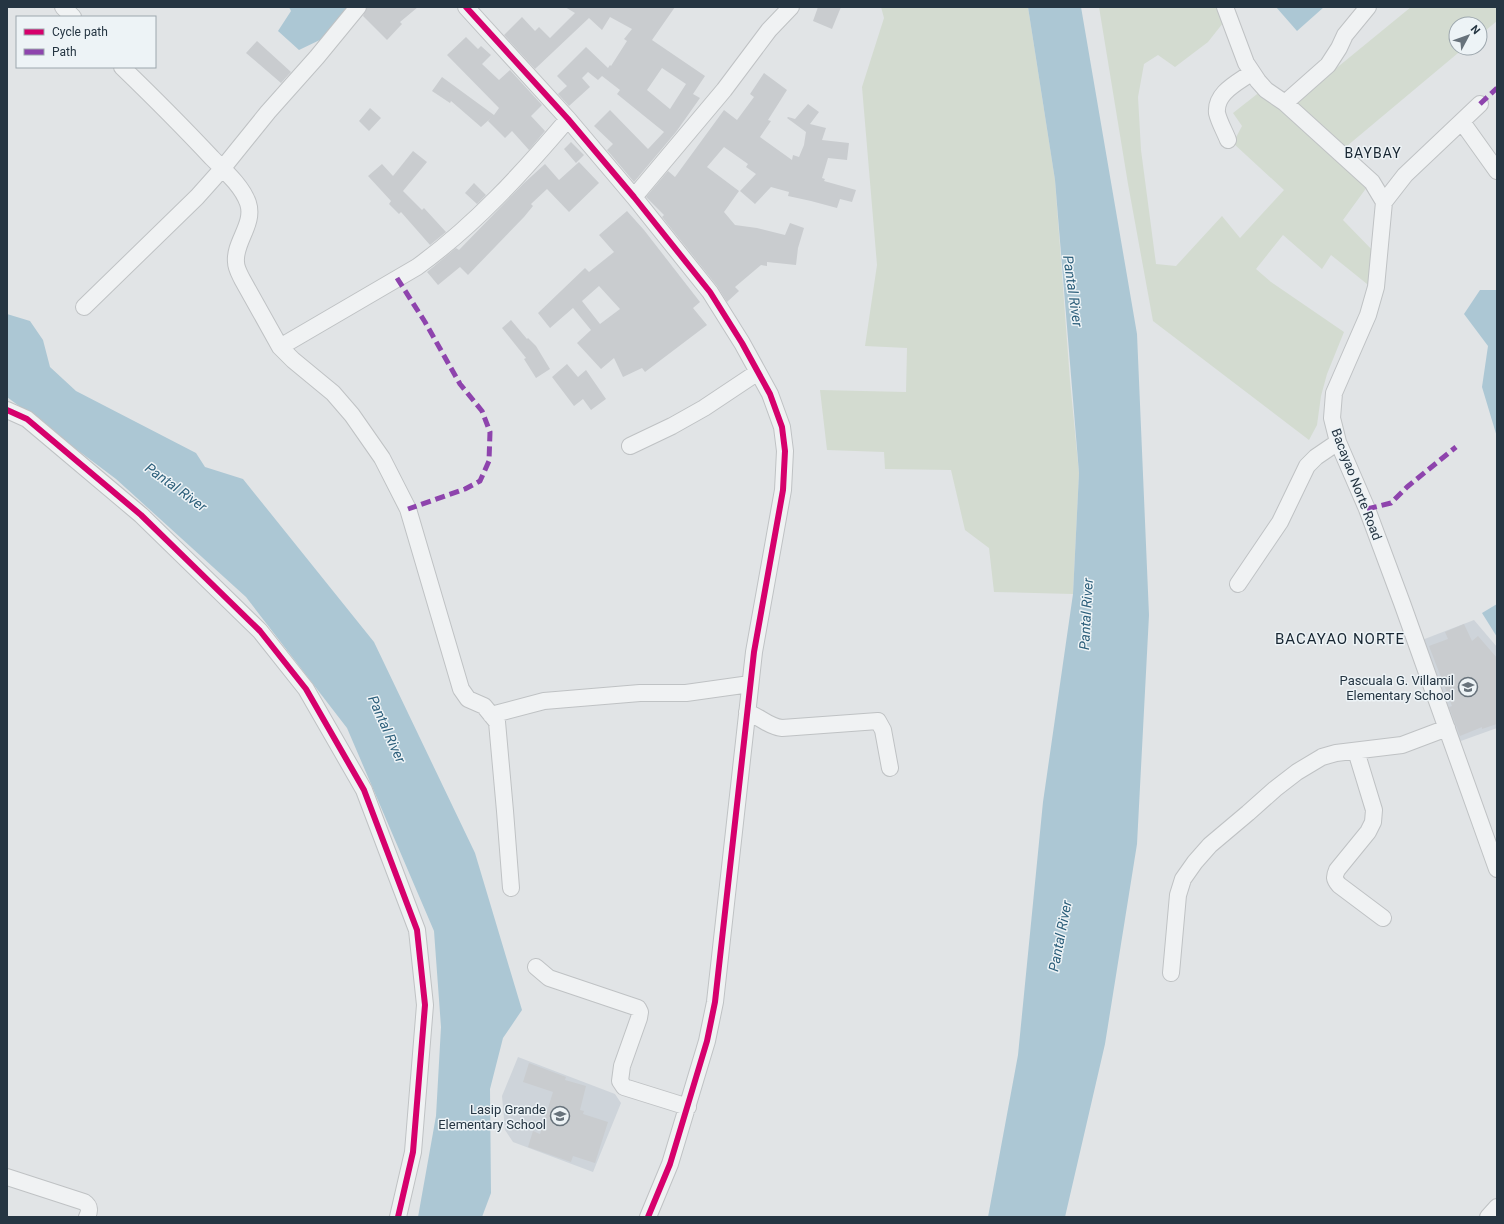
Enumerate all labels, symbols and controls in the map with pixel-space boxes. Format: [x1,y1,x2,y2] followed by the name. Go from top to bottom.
[16,16,156,68] legend
[1448,16,1488,56] north arrow
[1468,23,1483,37] text: N
[52,25,108,39] text: Cycle path
[52,45,77,59] text: Path
[1344,145,1402,161] district label: BAYBAY
[1060,254,1086,328] water label: Pantal River
[1328,426,1385,542] street label: Bacayao Norte Road
[142,459,210,515] water label: Pantal River
[1076,577,1096,650] water label: Pantal River
[1275,630,1405,648] district label: BACAYAO NORTE
[1340,673,1454,703] place label: Pascuala G. Villamil Elementary School
[1457,676,1479,698] school or university icon: Pascuala G. Villamil Elementary School
[365,693,409,765] water label: Pantal River
[1045,899,1075,973] water label: Pantal River
[438,1102,546,1132] place label: Lasip Grande Elementary School
[549,1105,571,1127] school or university icon: Lasip Grande Elementary School

